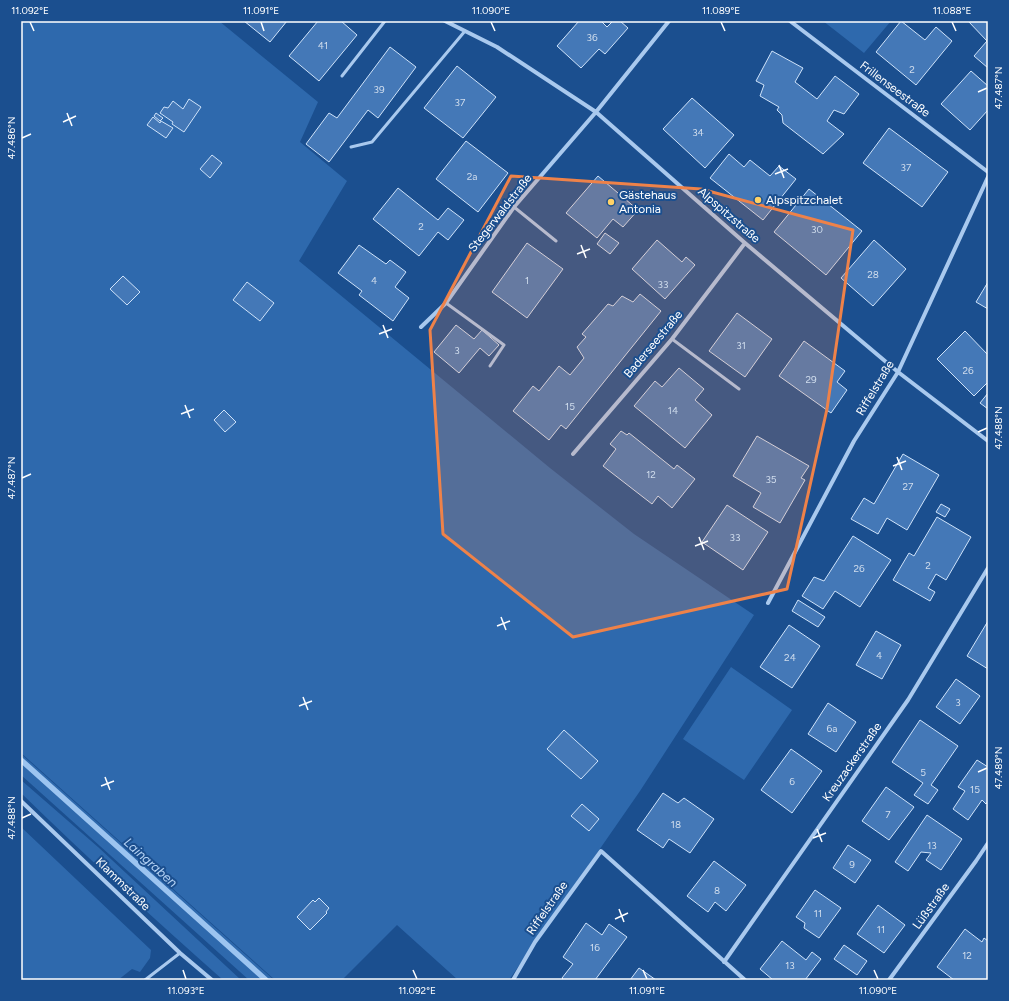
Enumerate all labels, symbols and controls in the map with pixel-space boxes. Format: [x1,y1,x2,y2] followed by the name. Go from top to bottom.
[11,4,49,17] text: 11.092°E
[243,4,279,17] text: 11.091°E
[472,4,510,17] text: 11.090°E
[702,4,740,17] text: 11.089°E
[933,4,971,17] text: 11.088°E
[586,31,598,44] house number: 36
[318,39,328,52] house number: 41
[857,58,933,120] street label: Frillenseestraße
[909,63,915,76] house number: 2
[992,67,1005,109] text: 47.487°N
[373,83,385,96] house number: 39
[455,96,466,109] house number: 37
[5,116,18,160] text: 47.486°N
[692,126,704,139] house number: 34
[901,161,912,174] house number: 37
[467,170,477,183] house number: 2a
[465,171,535,255] street label: Stegerwaldstraße
[695,184,763,246] street label: Alpspitzstraße
[619,188,676,216] place label: Gästehaus Antonia
[766,193,843,207] place label: Alpspitzchalet
[753,195,763,205] marker: Alpspitzchalet
[606,197,616,207] marker: Gästehaus Antonia
[418,220,424,233] house number: 2
[811,223,823,236] house number: 30
[867,268,879,281] house number: 28
[371,274,377,287] house number: 4
[525,274,529,287] house number: 1
[658,278,668,291] house number: 33
[621,307,685,380] street label: Baderseestraße
[736,339,746,352] house number: 31
[454,344,460,357] house number: 3
[853,357,897,418] street label: Riffelstraße
[962,364,974,377] house number: 26
[805,373,817,386] house number: 29
[565,400,575,413] house number: 15
[668,404,678,417] house number: 14
[992,406,1005,450] text: 47.488°N
[5,457,18,499] text: 47.487°N
[646,468,656,481] house number: 12
[765,473,777,486] house number: 35
[903,480,914,493] house number: 27
[730,531,740,544] house number: 33
[925,559,931,572] house number: 2
[853,562,865,575] house number: 26
[876,649,882,662] house number: 4
[784,651,796,664] house number: 24
[955,696,961,709] house number: 3
[820,720,885,804] street label: Kreuzackerstraße
[827,722,837,735] house number: 6a
[992,746,1005,790] text: 47.489°N
[920,766,926,779] house number: 5
[789,775,795,788] house number: 6
[970,783,980,796] house number: 15
[5,796,18,840] text: 47.488°N
[885,808,891,821] house number: 7
[671,818,681,831] house number: 18
[121,835,180,890] water label: Laingraben
[927,839,937,852] house number: 13
[93,855,153,914] street label: Klammstraße
[849,858,855,871] house number: 9
[524,878,571,937] street label: Riffelstraße
[910,880,953,932] street label: Lüßstraße
[714,884,720,897] house number: 8
[814,907,822,920] house number: 11
[877,923,885,936] house number: 11
[590,941,600,954] house number: 16
[962,949,972,962] house number: 12
[785,959,795,972] house number: 13
[167,984,205,997] text: 11.093°E
[398,984,436,997] text: 11.092°E
[629,984,665,997] text: 11.091°E
[859,984,897,997] text: 11.090°E

